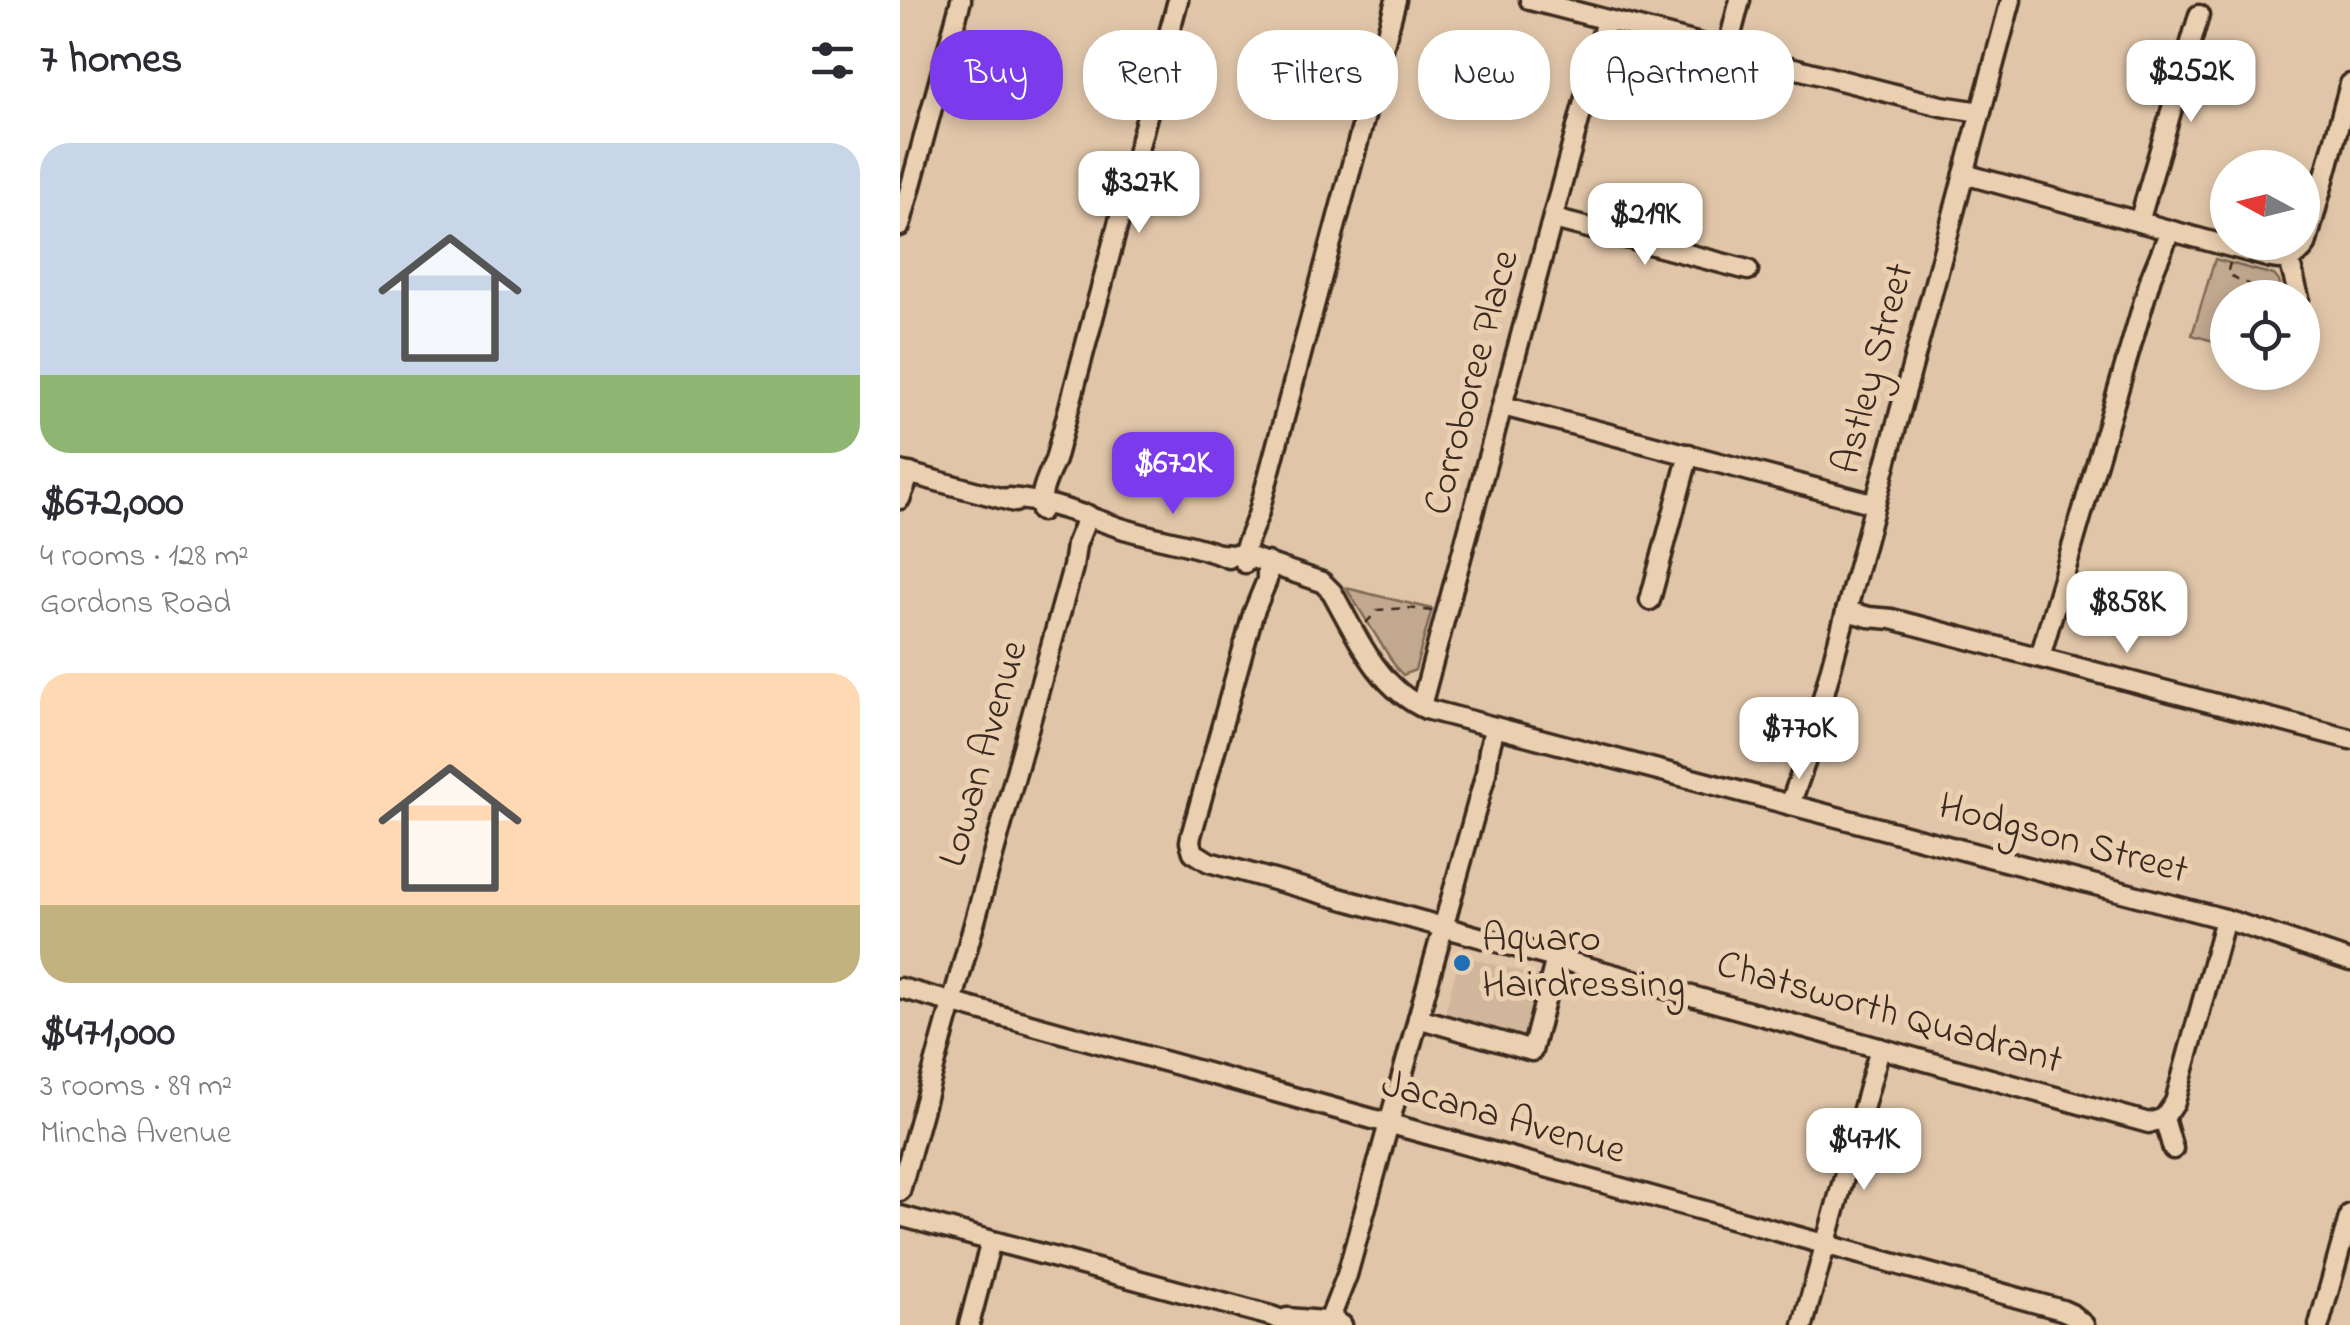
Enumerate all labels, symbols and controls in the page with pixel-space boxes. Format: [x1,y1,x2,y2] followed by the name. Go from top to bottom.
[40,30,182,91] text: 7 homes
[930,30,1063,120] chip: Buy
[1083,30,1217,120] chip: Rent
[1237,30,1398,120] chip: Filters
[1418,30,1550,120] chip: New
[1570,30,1794,120] chip: Apartment
[805,33,860,88] icon: filters
[2121,40,2261,125] pin: $252K
[2149,49,2234,96] text: $252K
[2210,150,2320,260] north arrow
[2210,150,2320,390] map controls
[1069,151,1209,236] pin: $327K
[1100,160,1178,207] text: $327K
[1575,183,1715,268] pin: $219K
[1610,192,1680,239] text: $219K
[360,208,540,388] icon: home
[1409,244,1537,522] street label: Corroboree Place
[1819,257,1931,481] street label: Astley Street
[2210,280,2320,390] button: locate
[1103,432,1243,517] pin: $672K
[1134,441,1212,488] text: $672K
[40,473,184,534] text: $672,000
[40,534,249,581] text: 4 rooms · 128 m²
[2057,571,2197,656] pin: $858K
[2088,580,2166,627] text: $858K
[40,581,231,628] text: Gordons Road
[925,634,1045,874] street label: Lowan Avenue
[1729,697,1869,782] pin: $770K
[1761,706,1837,753] text: $770K
[360,738,540,918] icon: home
[1932,778,2194,902] street label: Hodgson Street
[1482,911,1685,1016] place label: Aquaro Hairdressing
[1709,936,2069,1092] street label: Chatsworth Quadrant
[1451,952,1473,974] marker: Aquaro Hairdressing
[40,1003,175,1064] text: $471,000
[1374,1056,1632,1182] street label: Jacana Avenue
[40,1064,232,1111] text: 3 rooms · 89 m²
[1794,1108,1934,1193] pin: $471K
[40,1111,231,1158] text: Mincha Avenue
[1828,1117,1900,1164] text: $471K

